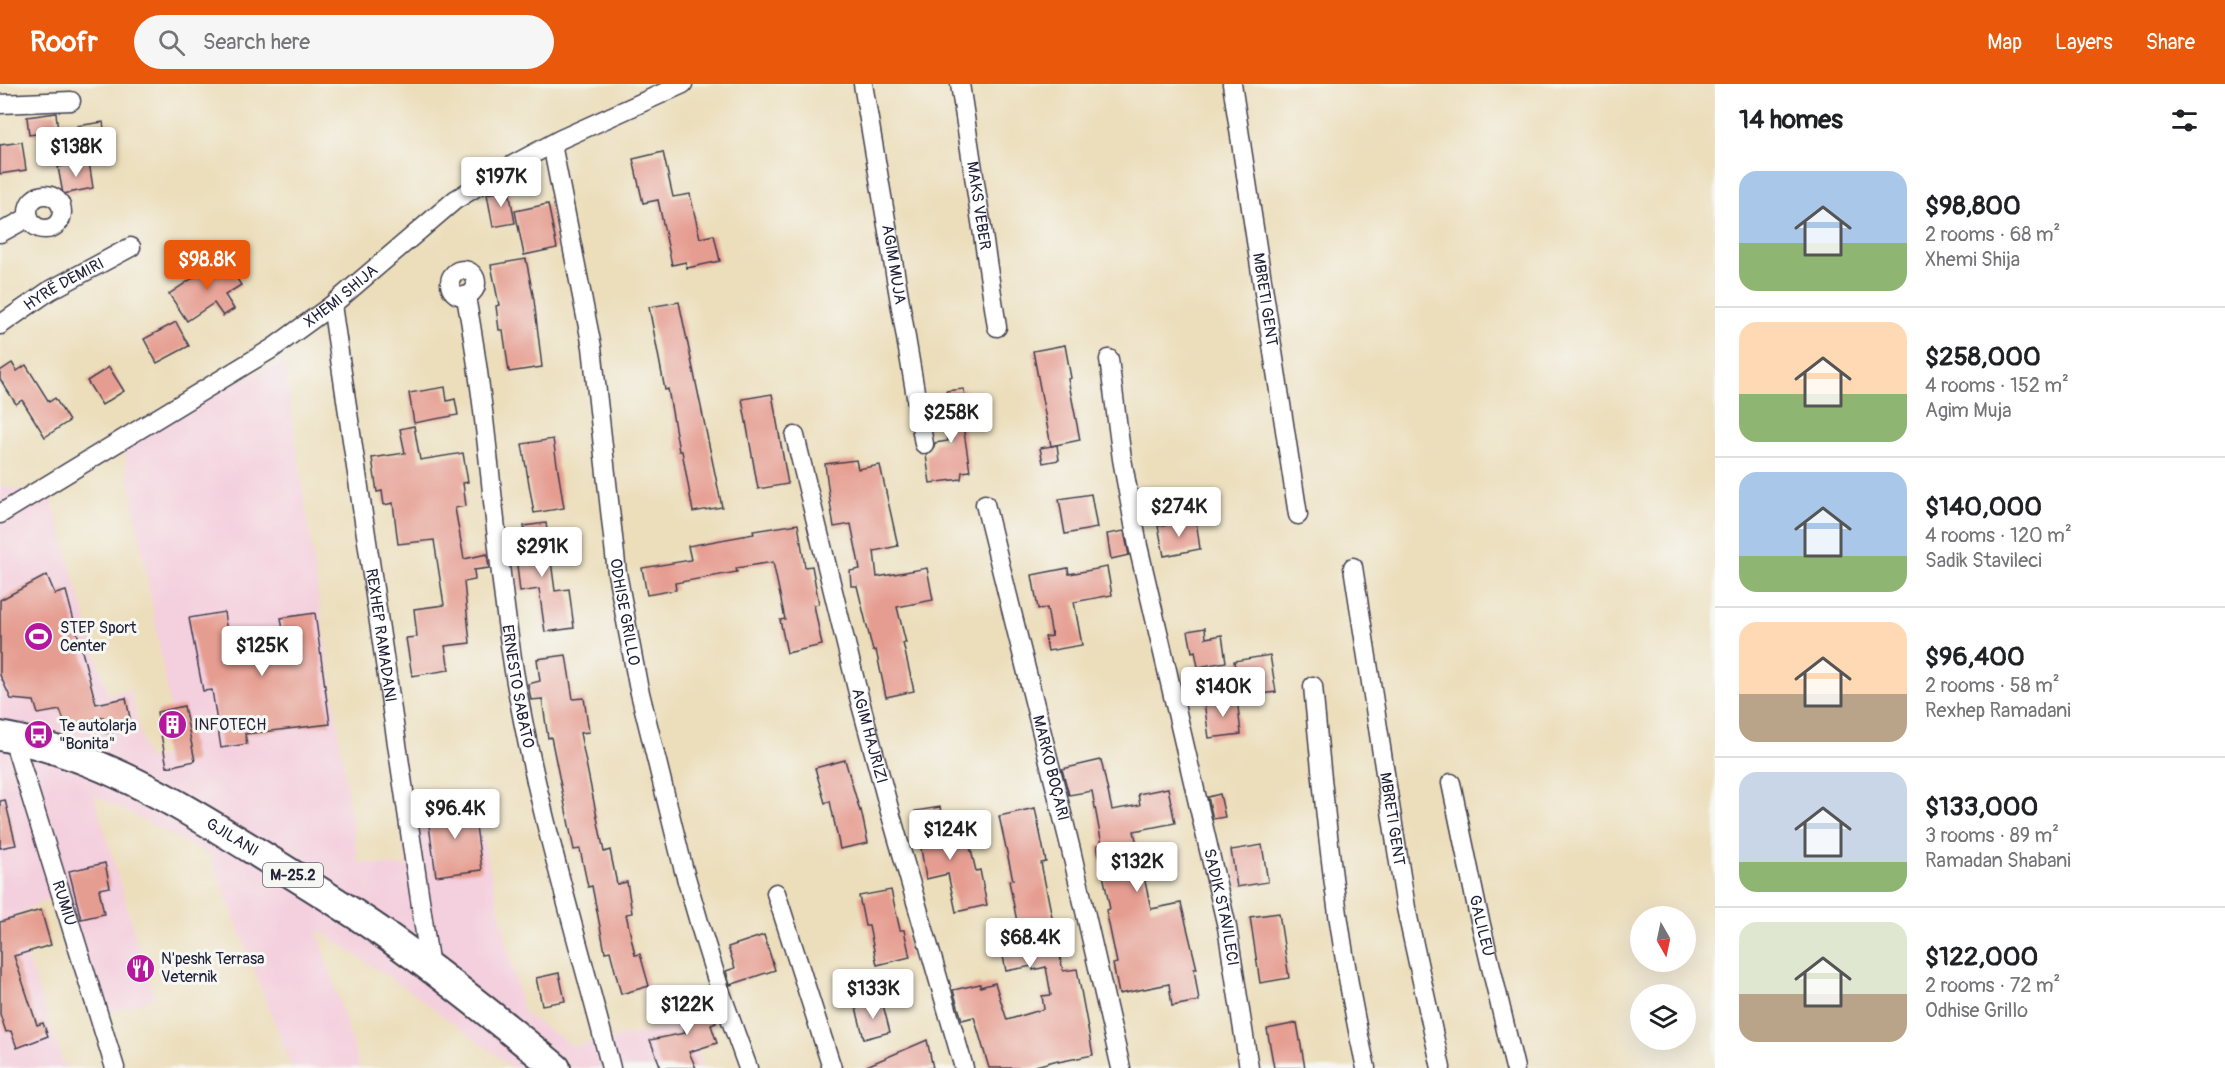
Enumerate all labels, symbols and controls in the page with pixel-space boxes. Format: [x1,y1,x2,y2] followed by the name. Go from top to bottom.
[134,15,554,69] search box
[30,25,98,60] text: Roofr
[155,26,188,59] icon: search
[203,28,310,56] text: Search here
[1987,29,2022,56] text: Map
[2055,29,2113,56] text: Layers
[2146,29,2195,56] text: Share
[1739,104,1843,136] text: 14 homes
[2168,104,2201,137] icon: filters
[34,127,118,178] pin: $138K
[50,134,102,159] text: $138K
[459,157,543,208] pin: $197K
[962,160,995,251] street label: MAKS VEBER
[475,164,527,189] text: $197K
[1925,190,2021,222] text: $98,800
[1787,195,1859,267] icon: home
[1925,222,2060,247] text: 2 rooms · 68 m²
[877,223,910,306] street label: AGIM MUJA
[158,240,256,291] pin: $98.8K
[178,247,236,272] text: $98.8K
[1925,247,2020,272] text: Xhemi Shija
[1248,251,1282,348] street label: MBRETI GENT
[20,253,108,315] street label: HYRË DEMIRI
[300,260,382,332] street label: XHEMI SHIJA
[1925,341,2041,373] text: $258,000
[1787,346,1859,418] icon: home
[1925,373,2069,398] text: 4 rooms · 152 m²
[909,393,993,444] pin: $258K
[1925,398,2012,423] text: Agim Muja
[924,400,979,425] text: $258K
[1137,487,1221,538] pin: $274K
[1925,491,2042,523] text: $140,000
[1151,494,1207,519] text: $274K
[1787,496,1859,568] icon: home
[1925,523,2072,548] text: 4 rooms · 120 m²
[500,527,584,578] pin: $291K
[516,534,568,559] text: $291K
[1925,548,2042,573] text: Sadik Stavileci
[605,557,644,667] street label: ODHISE GRILLO
[361,567,401,704] street label: REXHEP RAMADANI
[60,618,137,656] place label: STEP Sport Center
[23,621,55,653] sports icon: STEP Sport Center
[497,623,538,750] street label: ERNESTO SABATO
[220,626,304,677] pin: $125K
[236,633,288,658] text: $125K
[1925,641,2025,673] text: $96,400
[1787,646,1859,718] icon: home
[1181,667,1265,718] pin: $140K
[1925,673,2060,698] text: 2 rooms · 58 m²
[1195,674,1251,699] text: $140K
[847,686,892,786] street label: AGIM HAJRIZI
[1925,698,2071,723] text: Rexhep Ramadani
[157,709,189,741] building icon: INFOTECH
[1028,713,1073,823] street label: MARKO BOÇARI
[194,715,266,735] place label: INFOTECH
[59,716,137,754] place label: Te autolarja "Bonita"
[22,719,54,751] bus stop icon: Te autolarja "Bonita"
[1375,771,1409,867] street label: MBRETI GENT
[406,789,504,840] pin: $96.4K
[1925,791,2038,823] text: $133,000
[425,796,485,821] text: $96.4K
[1787,796,1859,868] icon: home
[908,810,992,861] pin: $124K
[202,814,262,861] street label: GJILANI
[923,817,977,842] text: $124K
[1925,823,2059,848] text: 3 rooms · 89 m²
[1095,842,1179,893] pin: $132K
[1199,847,1243,967] street label: SADIK STAVILECI
[1925,848,2071,873] text: Ramadan Shabani
[1110,849,1164,874] text: $132K
[263,863,323,887] road number: M-25.2
[47,878,80,928] street label: RUMIU
[1465,893,1498,959] street label: GALILEU
[1630,906,1696,972] north arrow
[1630,906,1696,1050] map controls
[981,918,1079,969] pin: $68.4K
[1000,925,1060,950] text: $68.4K
[1925,941,2038,973] text: $122,000
[1787,946,1859,1018] icon: home
[161,949,265,987] place label: N'peshk Terrasa Veternik
[124,952,156,984] restaurant icon: N'peshk Terrasa Veternik
[831,969,915,1020] pin: $133K
[1925,973,2060,998] text: 2 rooms · 72 m²
[846,976,900,1001] text: $133K
[1630,984,1696,1050] button: layers
[645,985,729,1036] pin: $122K
[660,992,714,1017] text: $122K
[1925,998,2028,1023] text: Odhise Grillo

